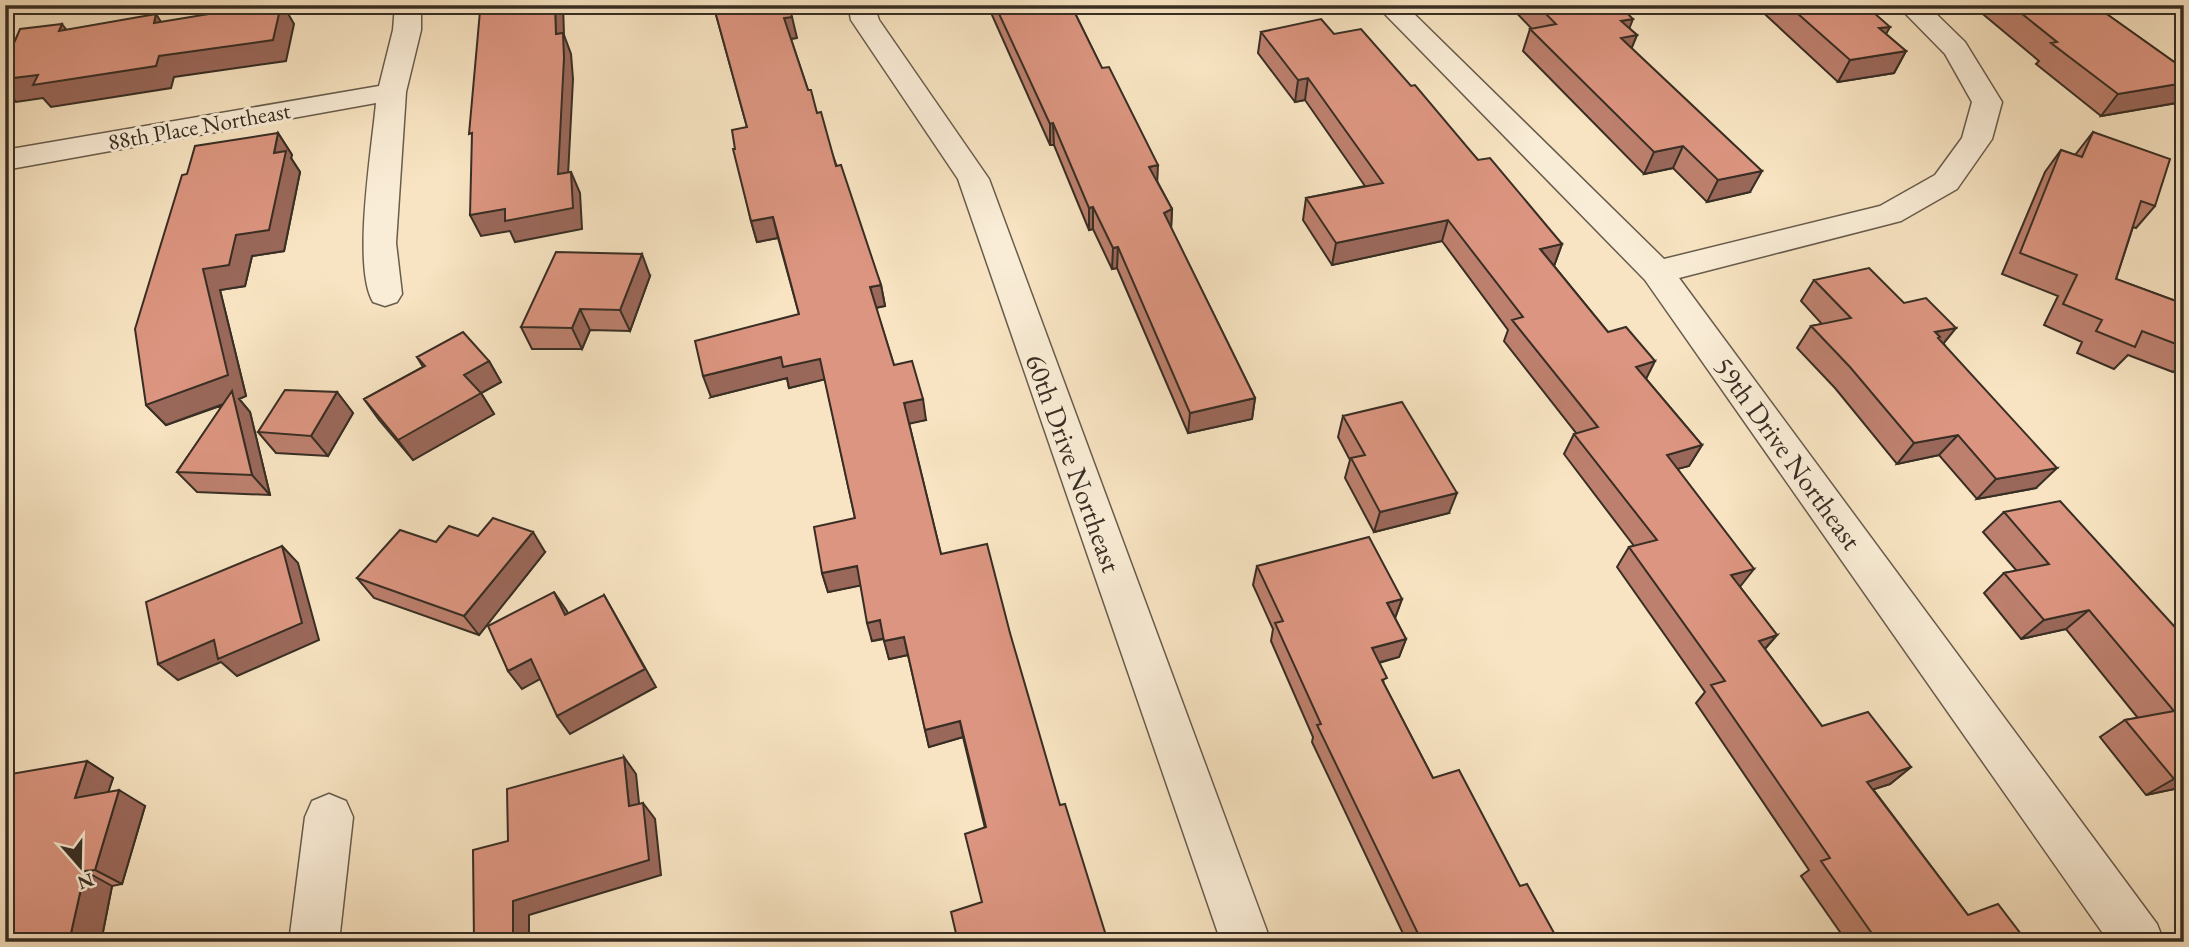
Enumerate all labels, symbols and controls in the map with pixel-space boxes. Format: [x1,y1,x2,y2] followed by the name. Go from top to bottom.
[105,95,293,157] street label: 88th Place Northeast
[1018,349,1130,577] street label: 60th Drive Northeast
[1706,350,1870,557] street label: 59th Drive Northeast
[46,832,116,902] north arrow
[74,867,97,896] text: N

